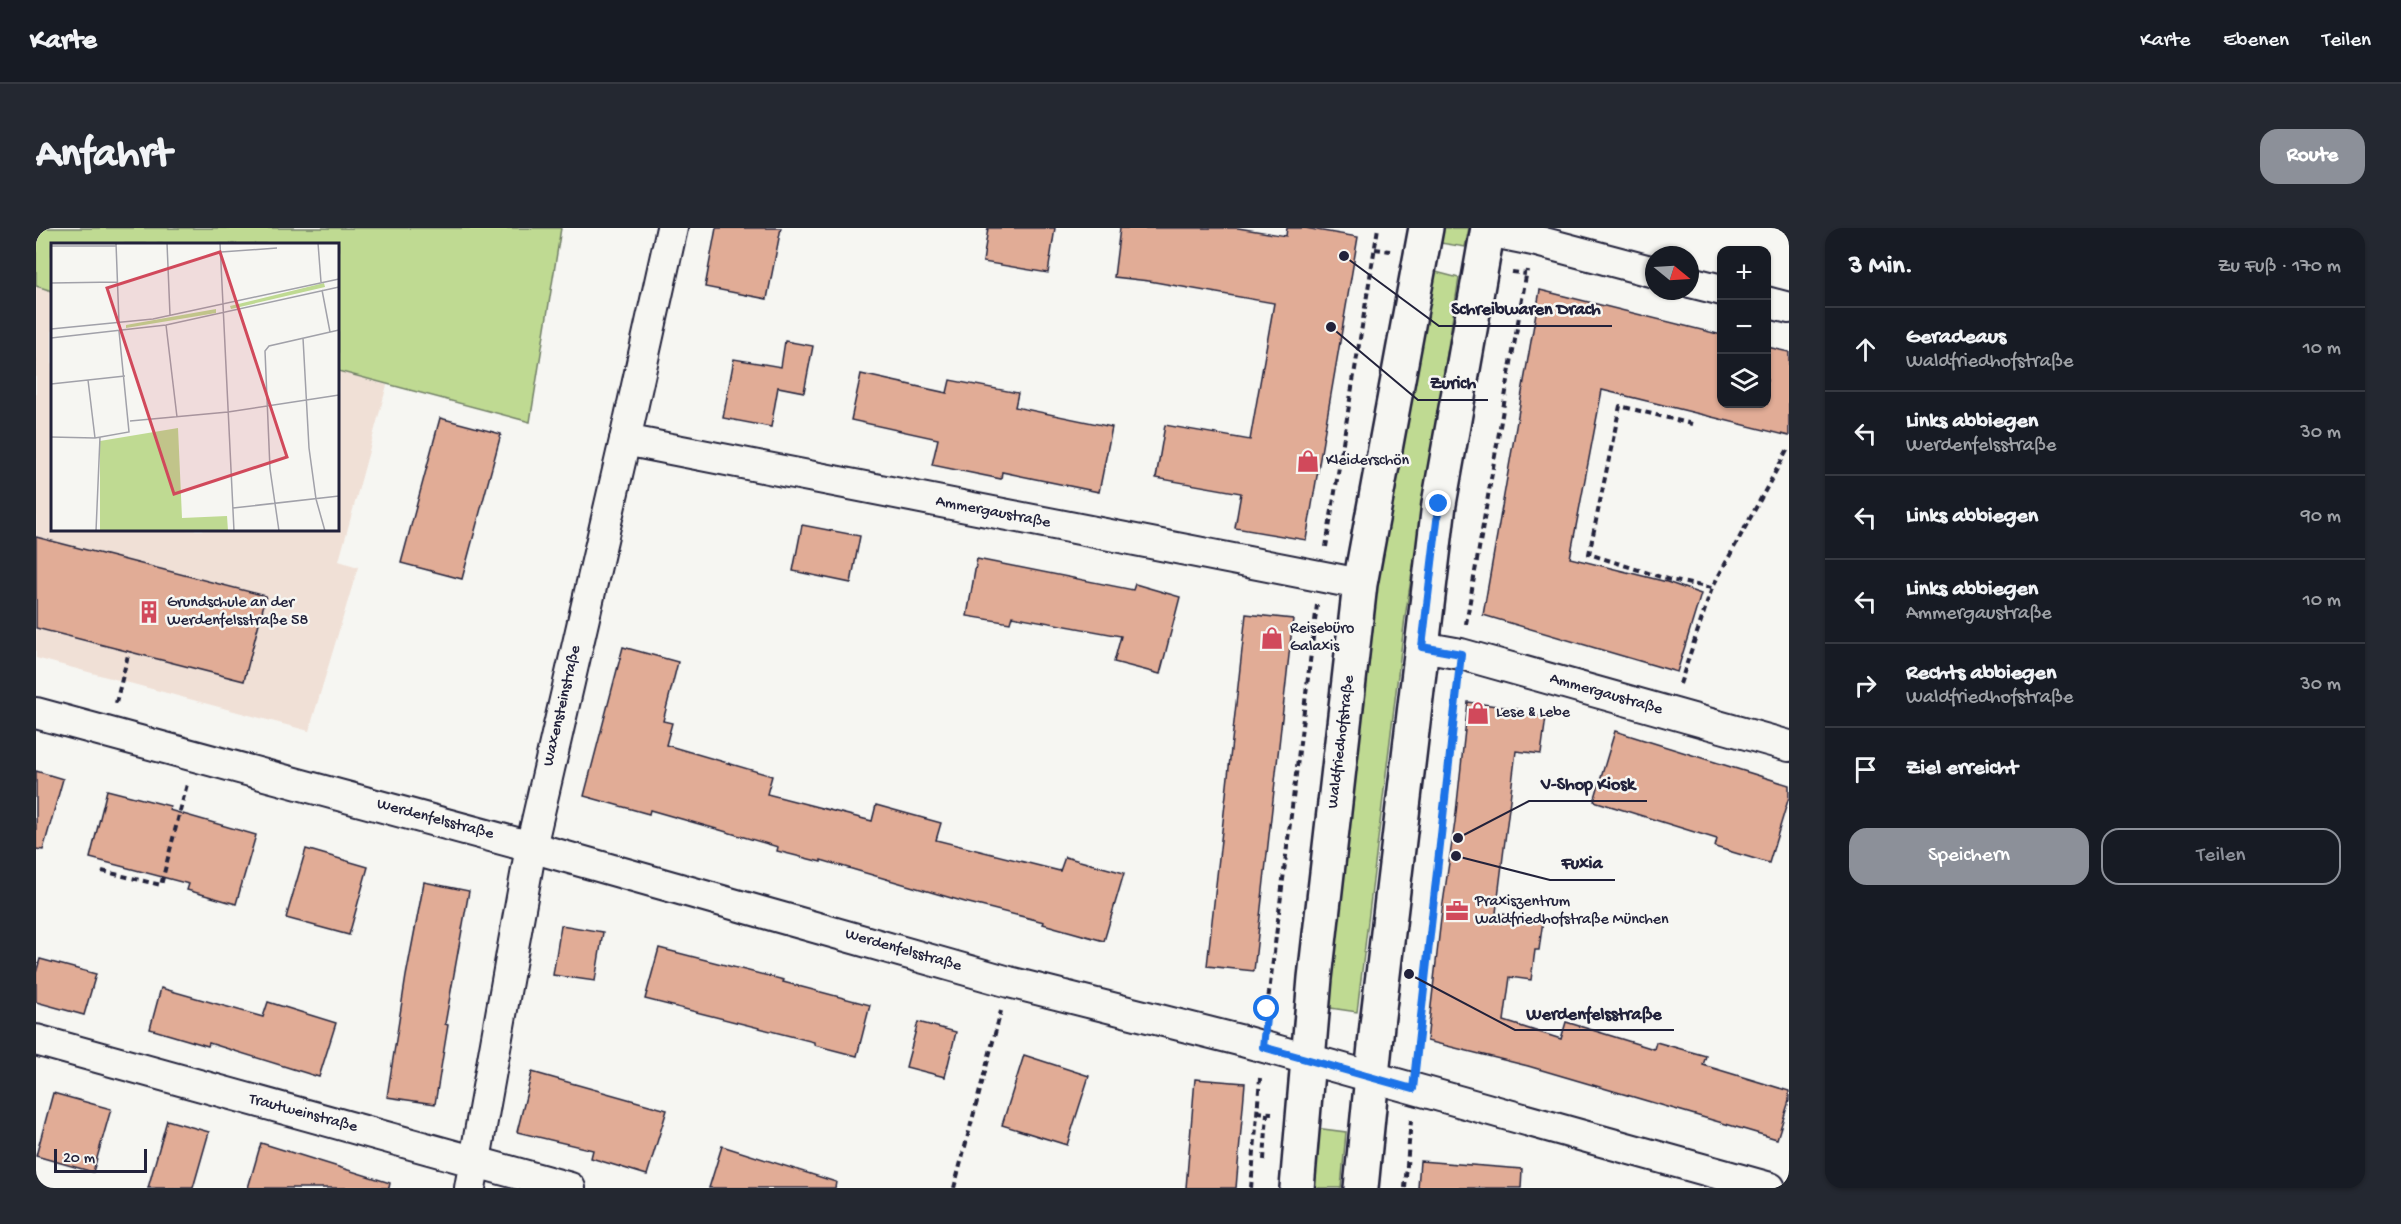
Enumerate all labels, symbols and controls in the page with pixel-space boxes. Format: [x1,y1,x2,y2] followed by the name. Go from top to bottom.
[30,25,97,58] text: Karte
[2140,29,2190,54] text: Karte
[2223,29,2289,54] text: Ebenen
[2322,29,2371,54] text: Teilen
[2260,129,2365,184] button: Route
[36,132,171,181] text: Anfahrt
[51,243,339,531] inset map
[1645,246,1699,300] north arrow
[1717,246,1771,408] map controls
[1717,246,1771,300] button: +
[1849,252,1913,283] text: 3 Min.
[2218,256,2341,279] text: Zu Fuß · 170 m
[1439,290,1612,326] callout: Schreibwaren Drach
[1451,300,1601,321] text: Schreibwaren Drach
[1717,300,1771,354] button: −
[1906,325,2006,351] text: Geradeaus
[1849,333,1882,366] icon: ahead
[2303,338,2341,361] text: 10 m
[1906,351,2073,374] text: Waldfriedhofstraße
[1717,354,1771,408] button: layers
[1418,364,1488,400] callout: Zurich
[1430,374,1476,395] text: Zurich
[1906,409,2038,435] text: Links abbiegen
[1849,417,1882,450] icon: left
[2300,422,2341,445] text: 30 m
[1906,435,2056,458] text: Werdenfelsstraße
[1295,448,1321,474] shop icon: Kleiderschön
[1326,452,1410,471] place label: Kleiderschön
[1425,490,1451,516] route end
[934,493,1053,534] street label: Ammergaustraße
[1849,501,1882,534] icon: left
[1906,504,2038,530] text: Links abbiegen
[2301,506,2341,529] text: 90 m
[1906,577,2038,603] text: Links abbiegen
[1849,585,1882,618] icon: left
[2303,590,2341,613] text: 10 m
[167,594,308,631] place label: Grundschule an der Werdenfelsstraße 58
[136,599,162,625] building icon: Grundschule an der Werdenfelsstraße 58
[1906,603,2052,626] text: Ammergaustraße
[1290,620,1354,657] place label: Reisebüro Galaxis
[1259,625,1285,651] shop icon: Reisebüro Galaxis
[540,643,586,768] street label: Waxensteinstraße
[1906,661,2056,687] text: Rechts abbiegen
[1849,669,1882,702] icon: right
[1547,670,1665,720] street label: Ammergaustraße
[1324,674,1360,810] street label: Waldfriedhofstraße
[2300,674,2341,697] text: 30 m
[1906,687,2073,710] text: Waldfriedhofstraße
[1465,700,1491,726] shop icon: Lese & Lebe
[1496,704,1571,723] place label: Lese & Lebe
[1849,753,1882,786] icon: arrive
[1906,756,2018,782] text: Ziel erreicht
[1529,765,1647,801] callout: V-Shop Kiosk
[1540,775,1637,796] text: V-Shop Kiosk
[374,795,496,845] street label: Werdenfelsstraße
[1849,828,2089,885] button: Speichern
[2101,828,2341,885] button: Teilen
[1550,844,1615,880] callout: Fuxia
[1560,854,1604,875] text: Fuxia
[1474,893,1669,930] place label: Praxiszentrum Waldfriedhofstraße München
[1444,898,1470,924] office icon: Praxiszentrum Waldfriedhofstraße München
[843,925,964,977] street label: Werdenfelsstraße
[1515,994,1674,1030] callout: Werdenfelsstraße
[1253,995,1279,1021] route start
[1525,1005,1662,1026] text: Werdenfelsstraße
[246,1090,360,1138] street label: Trautweinstraße
[54,1146,147,1174] scale bar
[63,1150,95,1169] text: 20 m

